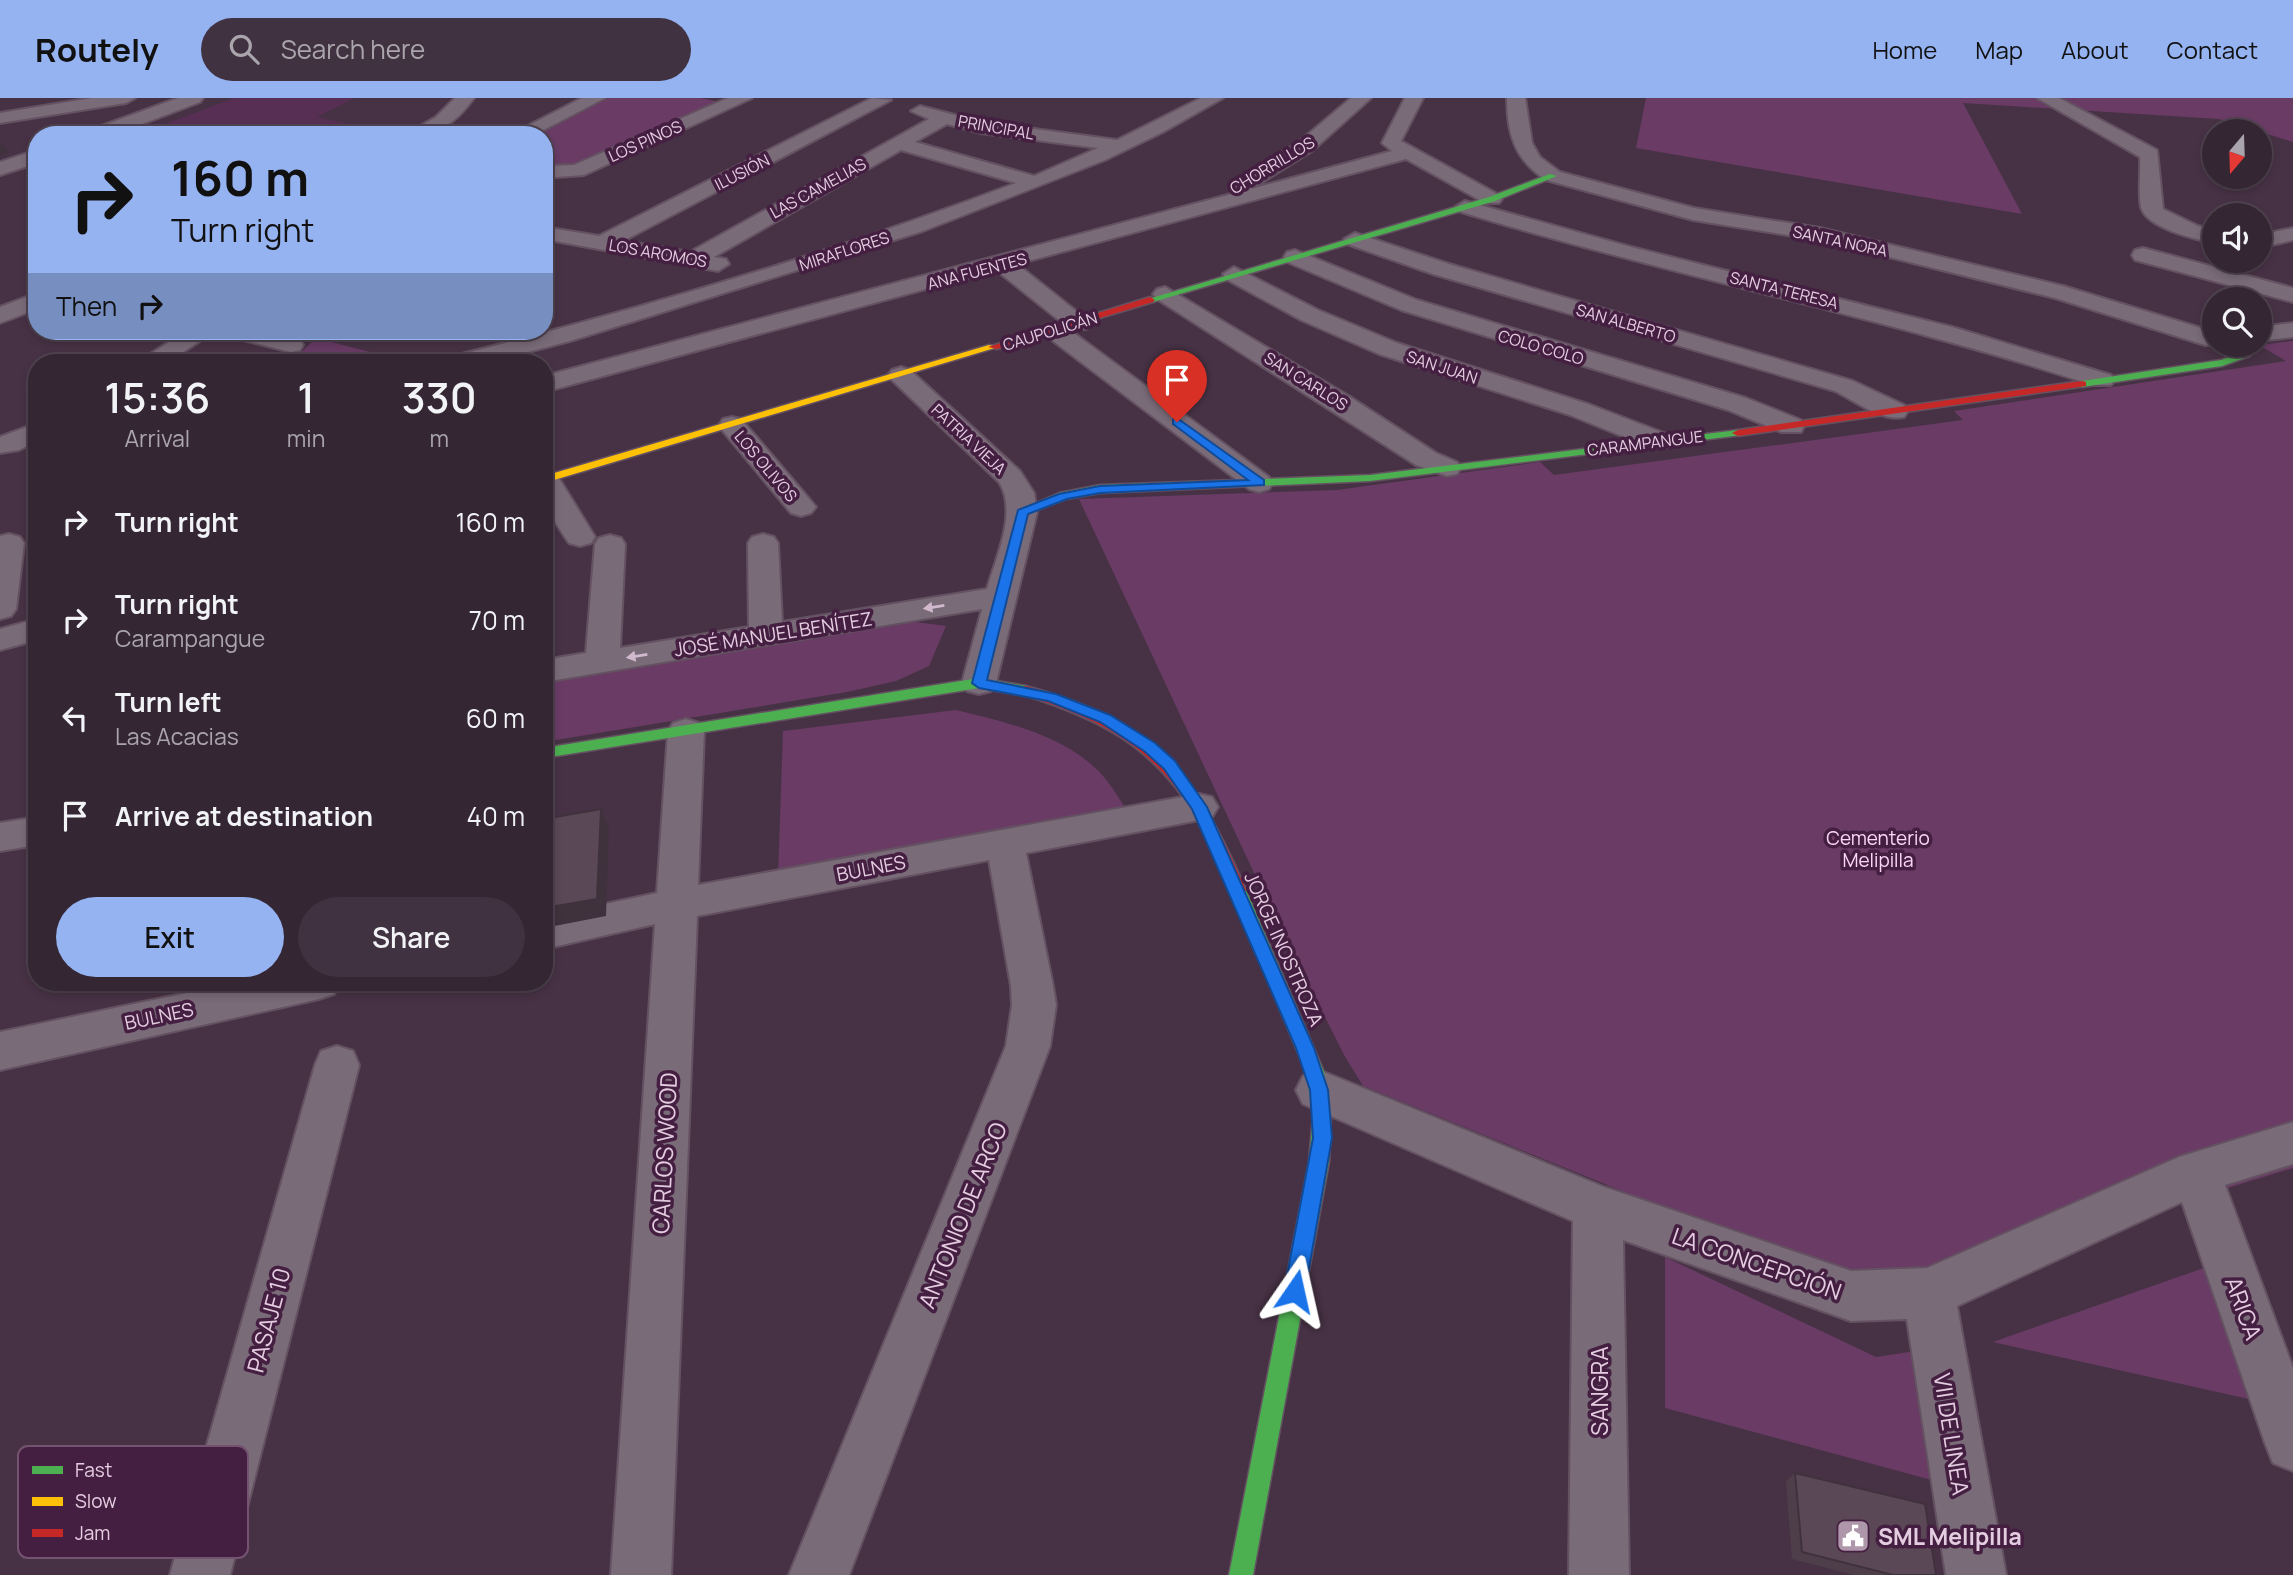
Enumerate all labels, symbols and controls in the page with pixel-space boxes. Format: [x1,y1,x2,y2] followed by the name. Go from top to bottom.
[201,18,691,81] search box
[35,27,159,72] text: Routely
[225,30,263,68] icon: search
[281,31,425,67] text: Search here
[1872,33,1937,66] text: Home
[1975,33,2023,66] text: Map
[2061,33,2129,66] text: About
[2167,33,2258,66] text: Contact
[956,109,1036,145] street label: PRINCIPAL
[605,115,685,167] street label: LOS PINOS
[2202,119,2272,189] north arrow
[2202,119,2272,357] map controls
[1225,131,1319,199] street label: CHORRILLOS
[171,144,309,211] text: 160 m
[711,149,773,195] street label: ILUSIÓN
[766,153,870,223] street label: LAS CAMELIAS
[56,154,147,245] icon: right
[2202,203,2272,273] button: sound
[171,208,314,252] text: Turn right
[1791,220,1889,262] street label: SANTA NORA
[796,226,892,276] street label: MIRAFLORES
[607,234,709,272] street label: LOS AROMOS
[925,247,1029,295] street label: ANA FUENTES
[1728,266,1840,314] street label: SANTA TERESA
[131,287,169,325] icon: right
[2202,287,2272,357] button: search
[56,288,117,324] text: Then
[1574,298,1679,348] street label: SAN ALBERTO
[1000,306,1100,356] street label: CAUPOLICÁN
[1496,324,1587,370] street label: COLO COLO
[1404,345,1480,389] street label: SAN JUAN
[1260,347,1352,416] street label: SAN CARLOS
[1147,350,1207,422] pin
[1158,361,1196,399] icon: arrive
[104,368,210,426] text: 15:36
[297,368,315,426] text: 1
[402,368,477,426] text: 330
[927,399,1011,479] street label: PATRIA VIEJA
[125,422,190,454] text: Arrival
[287,422,325,454] text: min
[429,422,449,454] text: m
[1586,425,1704,461] street label: CARAMPANGUE
[730,426,802,506] street label: LOS OLIVOS
[56,503,94,541] icon: right
[115,504,239,540] text: Turn right
[456,504,525,540] text: 160 m
[115,586,239,622] text: Turn right
[56,601,94,639] icon: right
[469,602,525,638] text: 70 m
[923,602,945,613] one-way arrow
[672,605,874,663] street label: JOSÉ MANUEL BENÍTEZ
[115,622,265,654] text: Carampangue
[626,651,648,662] one-way arrow
[115,684,222,720] text: Turn left
[56,699,94,737] icon: left
[466,700,525,736] text: 60 m
[115,720,239,752] text: Las Acacias
[56,797,94,835] icon: arrive
[115,798,373,834] text: Arrive at destination
[467,798,525,834] text: 40 m
[1826,825,1930,873] park label: Cementerio Melipilla
[834,849,908,887] street label: BULNES
[1238,868,1330,1030] street label: JORGE INOSTROZA
[56,897,284,977] button: Exit
[298,897,525,977] button: Share
[122,996,196,1036] street label: BULNES
[644,1071,684,1235] street label: CARLOS WOOD
[910,1117,1014,1313] street label: ANTONIO DE ARCO
[1668,1219,1846,1307] street label: LA CONCEPCIÓN
[1258,1254,1332,1328] position arrow
[239,1264,297,1376] street label: PASAJE 10
[2218,1272,2270,1344] street label: ARICA
[1583,1346,1615,1436] street label: SANGRA
[1927,1371,1977,1498] street label: VII DE LINEA
[18,1446,248,1558] legend
[75,1457,112,1483] text: Fast
[75,1488,117,1514] text: Slow
[1834,1517,1872,1555] public building icon: SML Melipilla
[75,1520,110,1546] text: Jam
[1878,1520,2022,1552] place label: SML Melipilla

